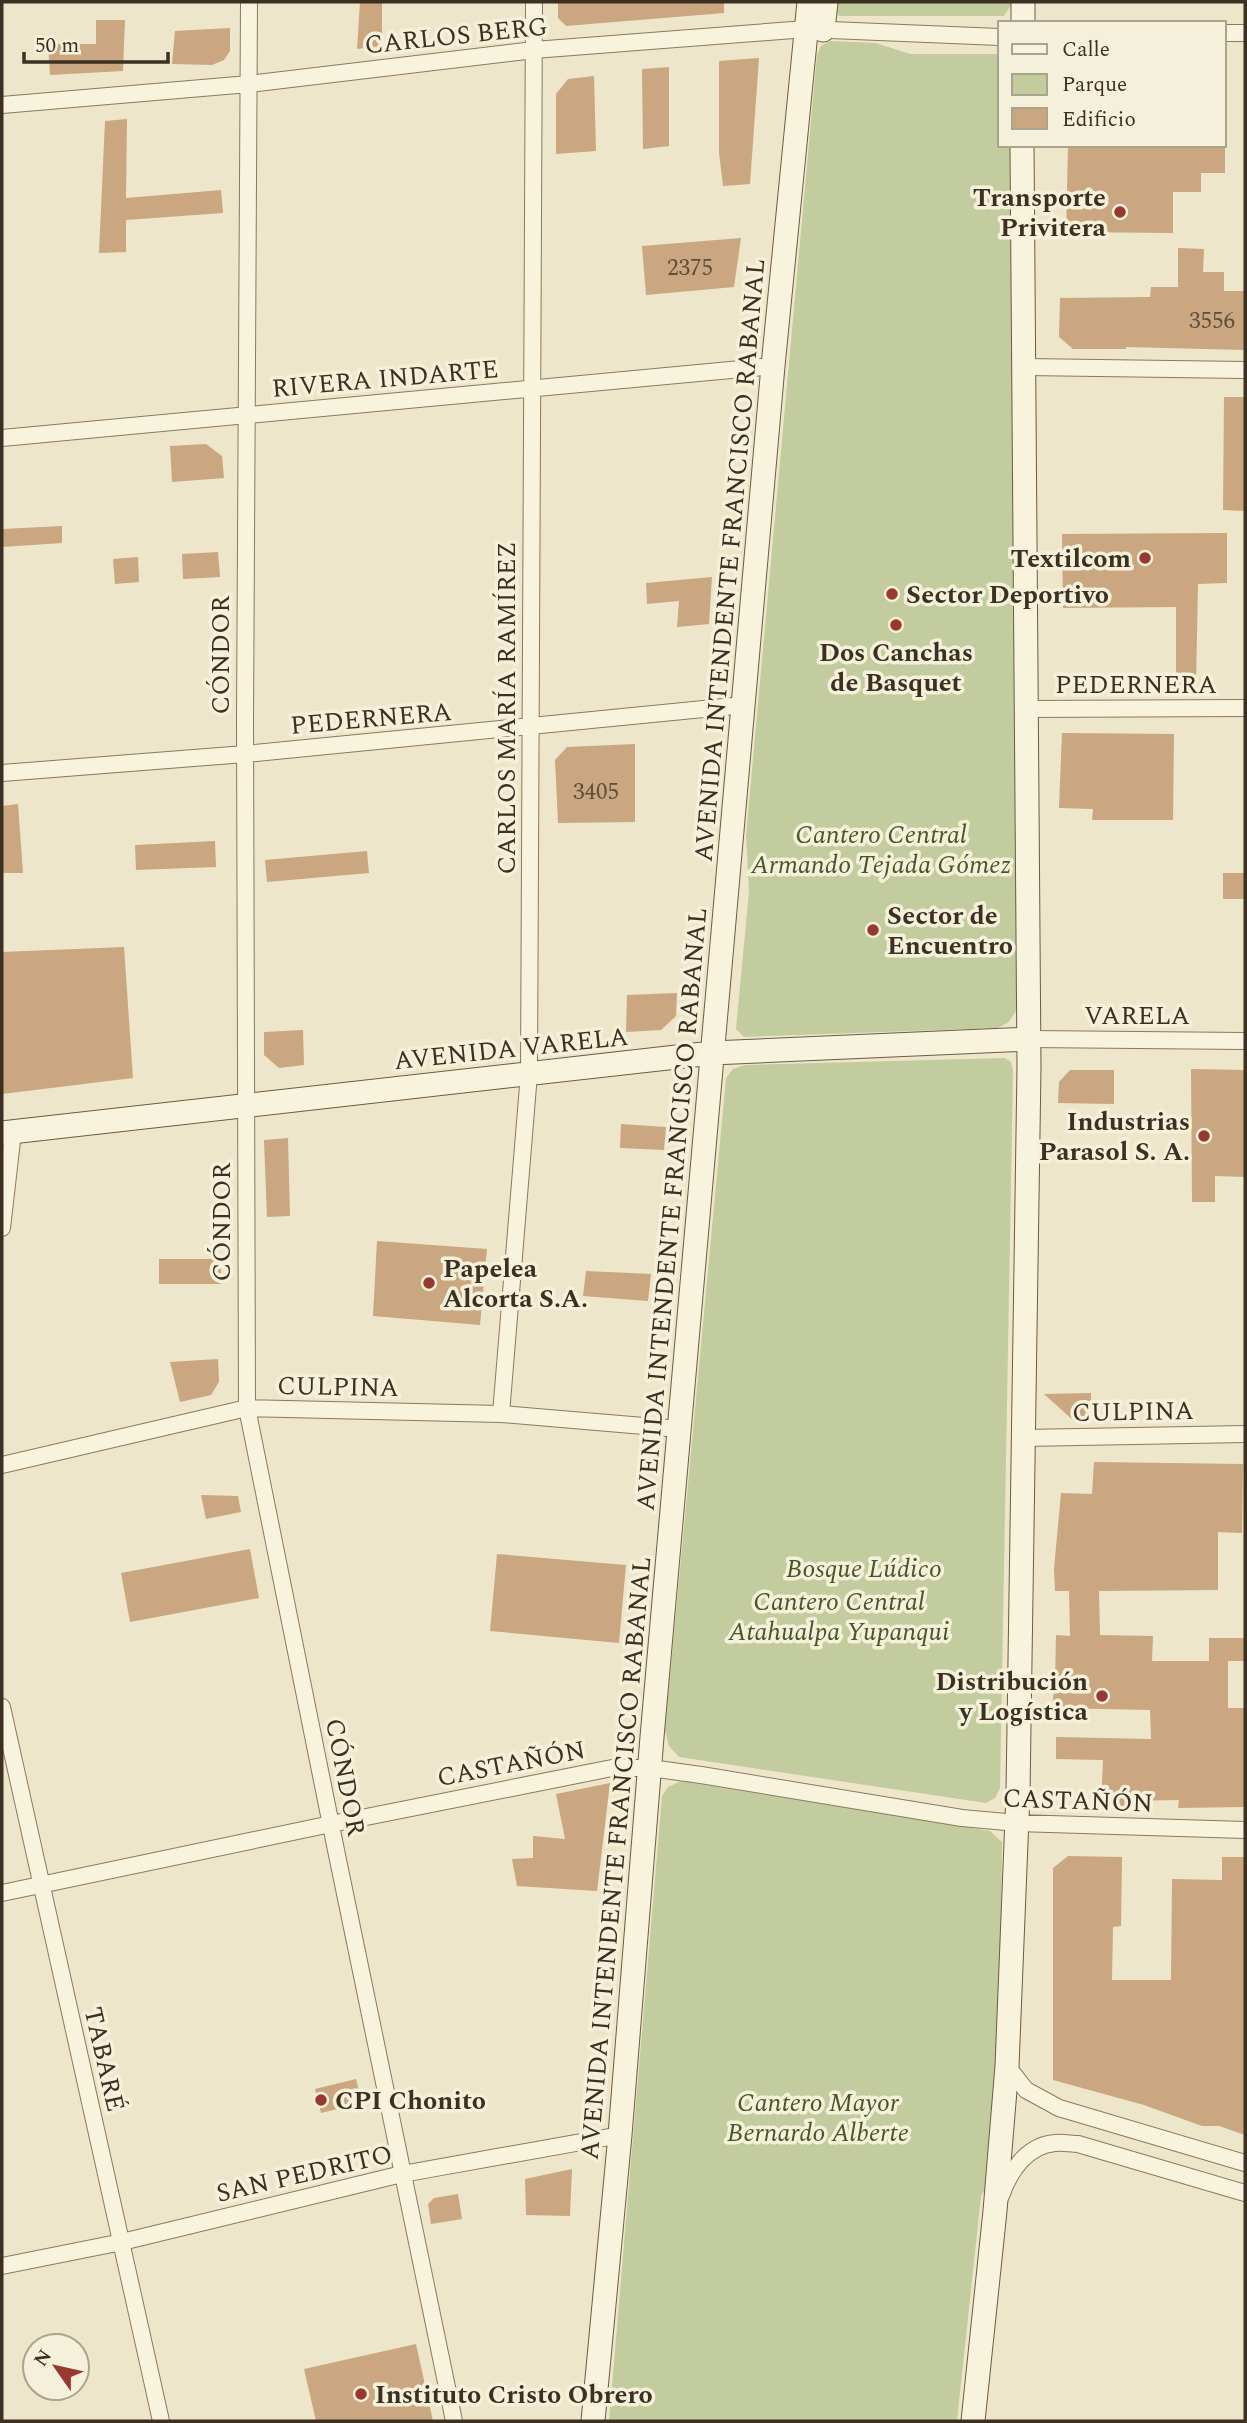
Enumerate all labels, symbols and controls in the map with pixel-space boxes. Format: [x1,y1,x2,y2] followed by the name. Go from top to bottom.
[363,6,550,66] street label: CARLOS BERG
[24,21,168,65] scale bar
[998,21,1226,147] legend
[35,30,79,62] text: 50 m
[1062,34,1110,66] text: Calle
[1062,69,1127,101] text: Parque
[1062,104,1136,136] text: Edificio
[973,178,1107,248] place label: Transporte Privitera
[1112,204,1128,220] marker: Transporte Privitera
[667,251,713,286] house number: 2375
[684,257,776,864] street label: AVENIDA INTENDENTE FRANCISCO RABANAL
[1189,304,1235,339] house number: 3556
[270,349,500,409] street label: RIVERA INDARTE
[1010,539,1131,579] place label: Textilcom
[487,541,527,875] street label: CARLOS MARÍA RAMÍREZ
[1137,550,1153,566] marker: Textilcom
[906,575,1109,615] place label: Sector Deportivo
[884,586,900,602] marker: Sector Deportivo
[201,595,241,714] street label: CÓNDOR
[888,617,904,633] marker: Dos Canchas de Basquet
[819,633,973,703] place label: Dos Canchas de Basquet
[1055,665,1217,705] street label: PEDERNERA
[289,692,454,746] street label: PEDERNERA
[573,775,619,810] house number: 3405
[750,815,1011,885] park label: Cantero Central Armando Tejada Gómez
[887,896,1013,966] place label: Sector de Encuentro
[626,906,718,1513] street label: AVENIDA INTENDENTE FRANCISCO RABANAL
[865,922,881,938] marker: Sector de Encuentro
[1084,996,1190,1036] street label: VARELA
[392,1017,630,1081] street label: AVENIDA VARELA
[1039,1102,1190,1172] place label: Industrias Parasol S. A.
[1196,1128,1212,1144] marker: Industrias Parasol S. A.
[202,1162,242,1281] street label: CÓNDOR
[443,1249,588,1319] place label: Papelea Alcorta S.A.
[421,1275,437,1291] marker: Papelea Alcorta S.A.
[277,1366,399,1408] street label: CULPINA
[1072,1391,1194,1433] street label: CULPINA
[786,1549,942,1589] park label: Bosque Lúdico
[570,1555,662,2162] street label: AVENIDA INTENDENTE FRANCISCO RABANAL
[728,1582,949,1652] park label: Cantero Central Atahualpa Yupanqui
[935,1662,1089,1732] place label: Distribución y Logística
[1094,1688,1110,1704] marker: Distribución y Logística
[314,1715,376,1840] street label: CÓNDOR
[434,1730,589,1798] street label: CASTAÑÓN
[1002,1778,1154,1824] street label: CASTAÑÓN
[73,2003,135,2116] street label: TABARÉ
[335,2081,486,2121] place label: CPI Chonito
[727,2083,909,2153] park label: Cantero Mayor Bernardo Alberte
[313,2092,329,2108] marker: CPI Chonito
[212,2134,396,2214] street label: SAN PEDRITO
[21,2332,91,2402] north arrow
[27,2344,60,2373] text: N
[375,2375,653,2415] place label: Instituto Cristo Obrero
[353,2386,369,2402] marker: Instituto Cristo Obrero

